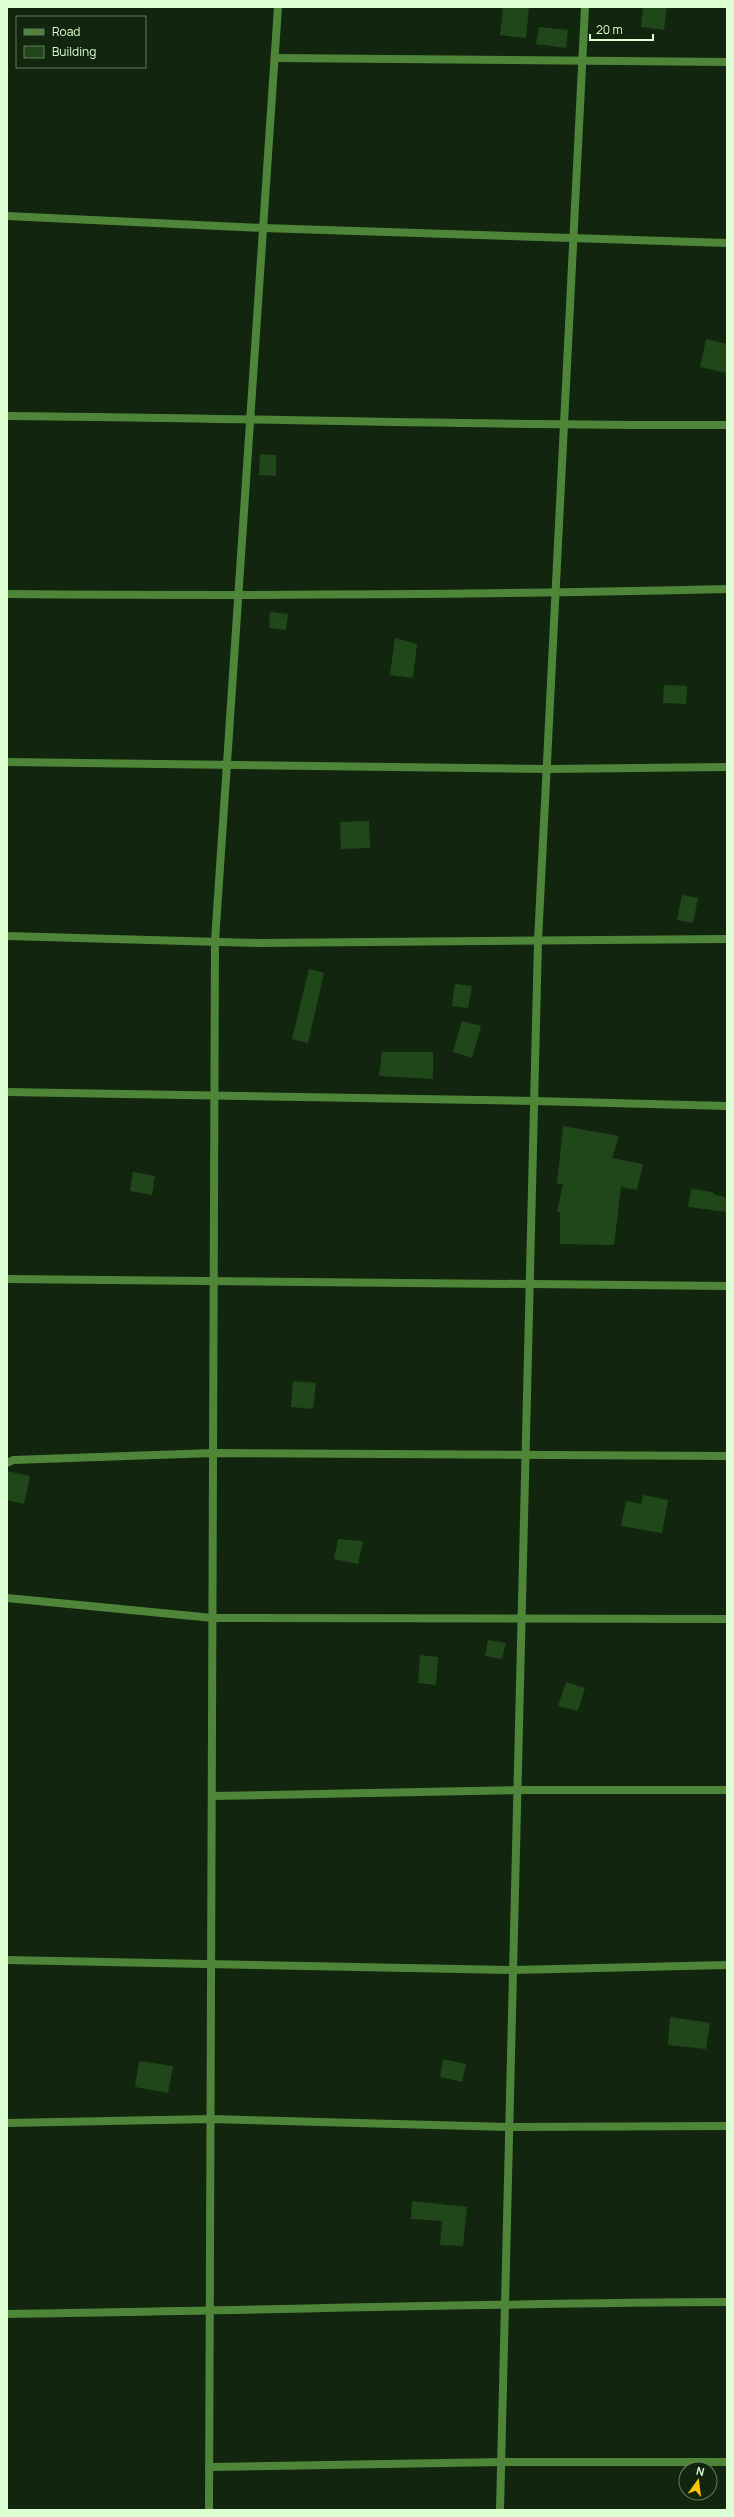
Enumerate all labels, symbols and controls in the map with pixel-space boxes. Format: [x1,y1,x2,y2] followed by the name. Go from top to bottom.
[16,16,146,68] legend
[590,16,653,42] scale bar
[596,21,623,38] text: 20 m
[52,23,80,40] text: Road
[52,43,96,60] text: Building
[678,2461,718,2501] north arrow
[695,2463,706,2479] text: N

